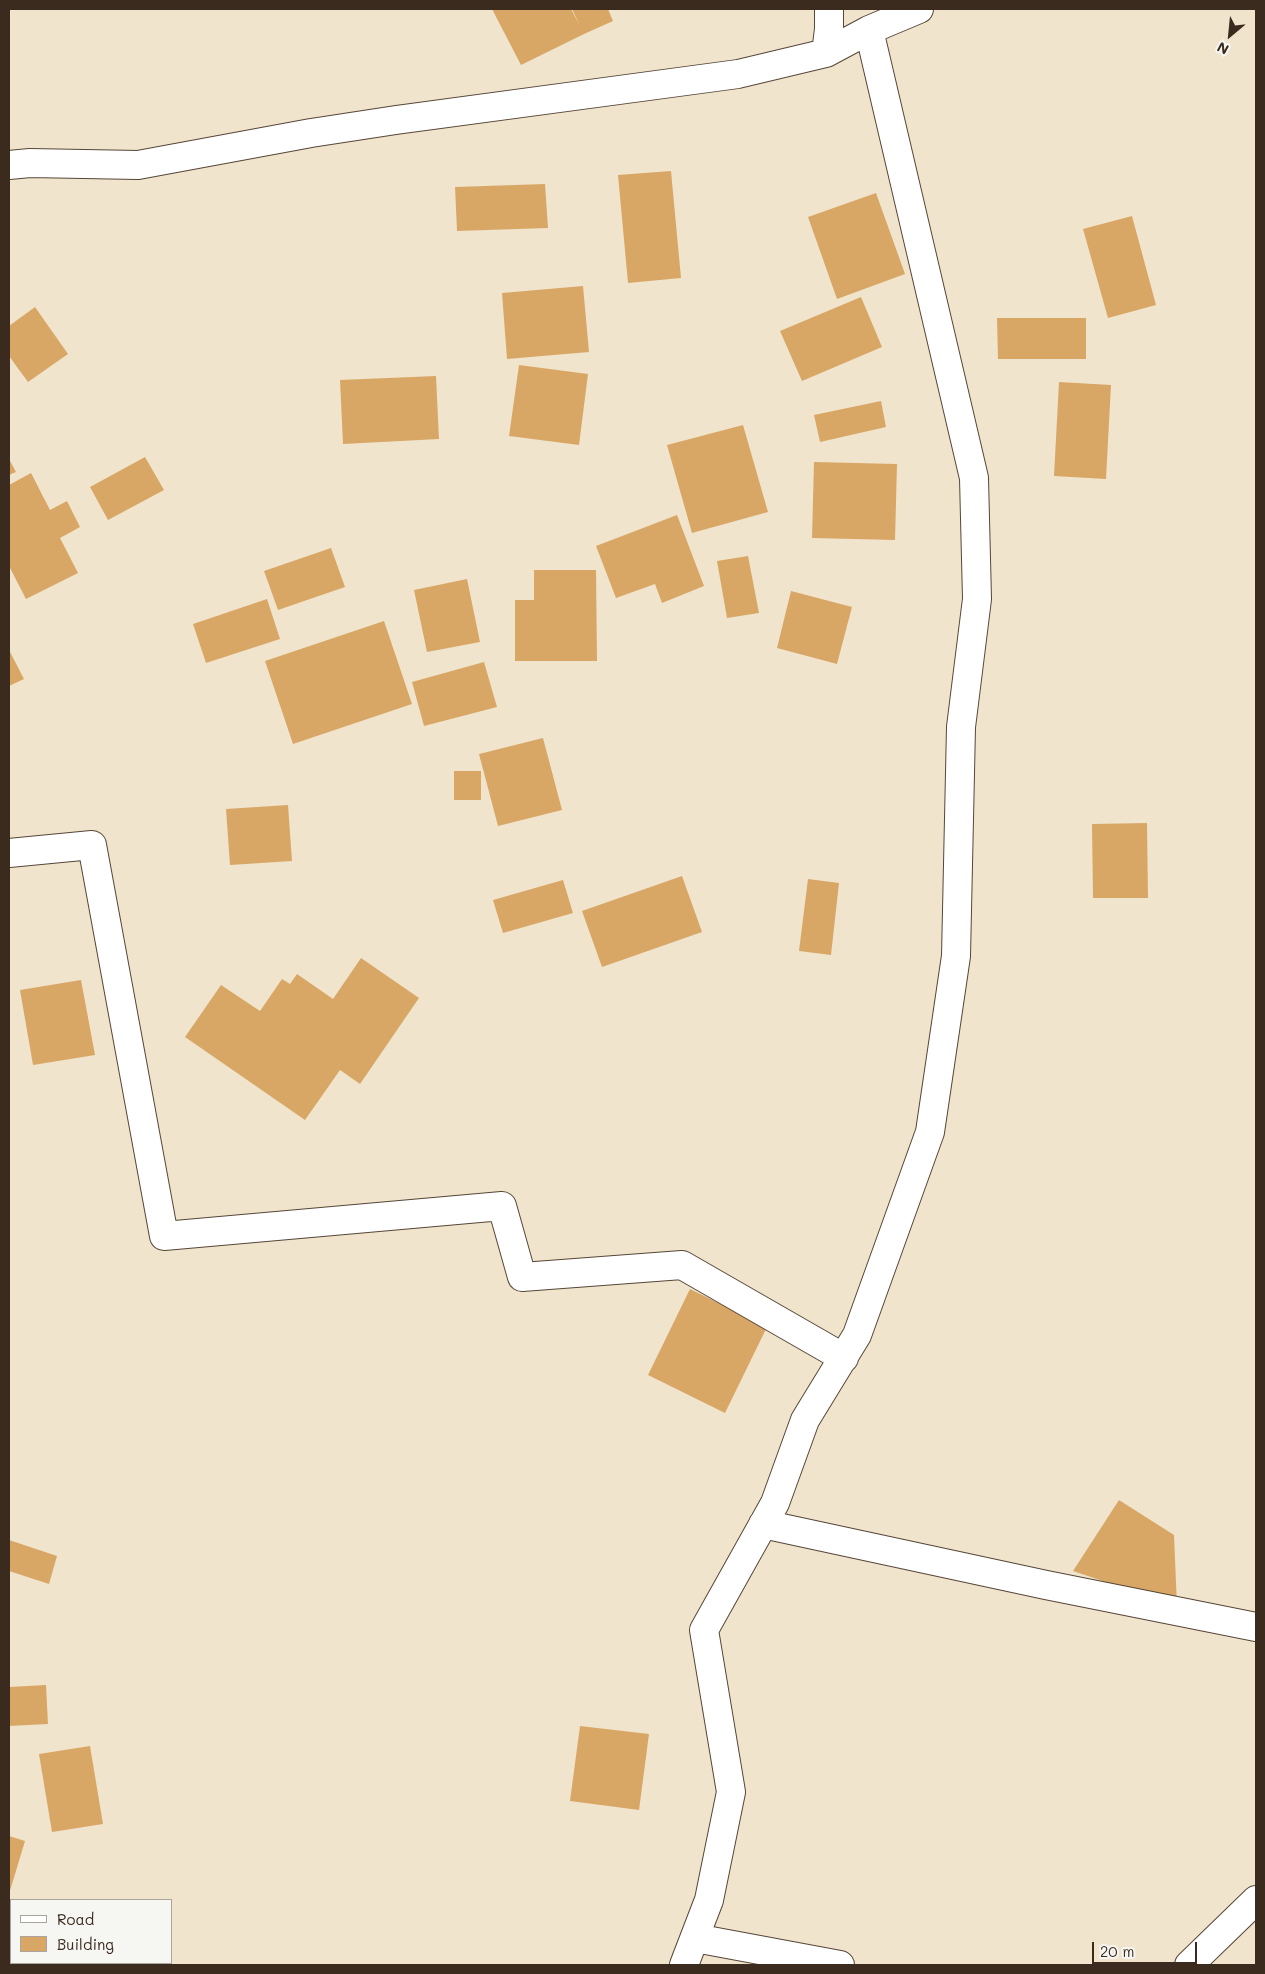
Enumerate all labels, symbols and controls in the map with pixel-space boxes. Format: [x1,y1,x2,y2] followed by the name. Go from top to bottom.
[1205,10,1255,60] north arrow
[1214,38,1232,60] text: N
[10,1899,172,1964] legend
[57,1909,94,1929] text: Road
[1095,1932,1200,1964] scale bar
[57,1934,114,1954] text: Building
[1100,1941,1134,1961] text: 20 m

